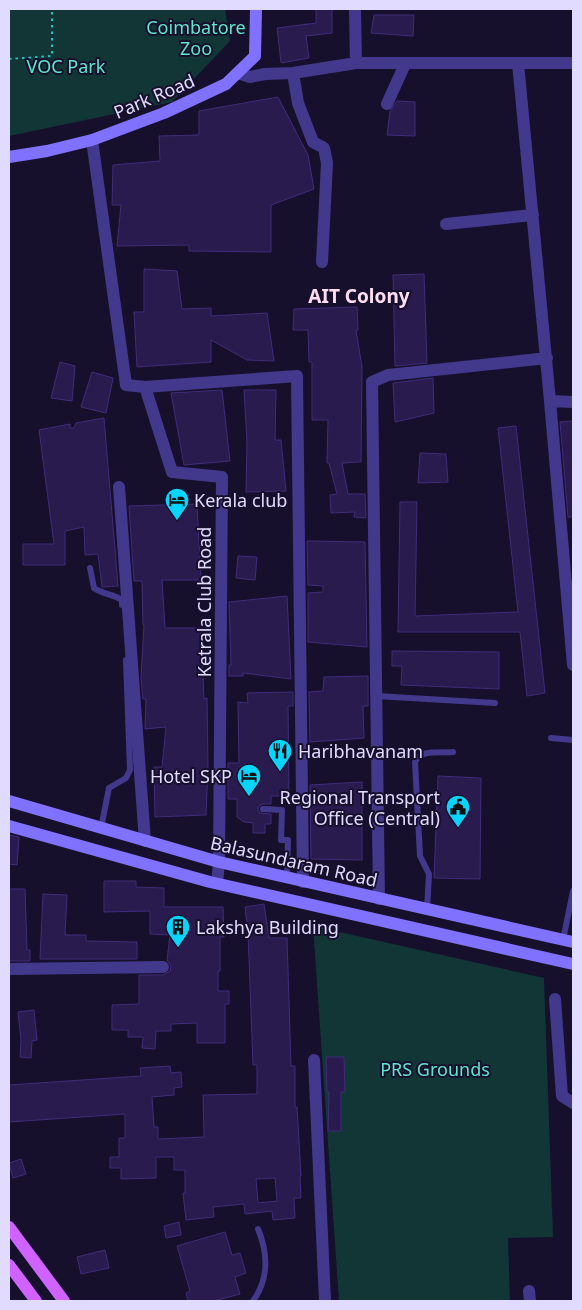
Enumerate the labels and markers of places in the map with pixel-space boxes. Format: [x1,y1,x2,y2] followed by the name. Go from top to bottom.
[164,487,190,521] hotel icon: Kerala club
[194,488,287,512] place label: Kerala club
[267,738,293,772] restaurant icon: Haribhavanam
[298,739,423,763] place label: Haribhavanam
[236,763,262,797] hotel icon: Hotel SKP
[150,764,232,788] place label: Hotel SKP
[280,785,440,830] place label: Regional Transport Office (Central)
[445,794,471,828] public building icon: Regional Transport Office (Central)
[165,914,191,948] building icon: Lakshya Building
[196,915,339,939] place label: Lakshya Building

